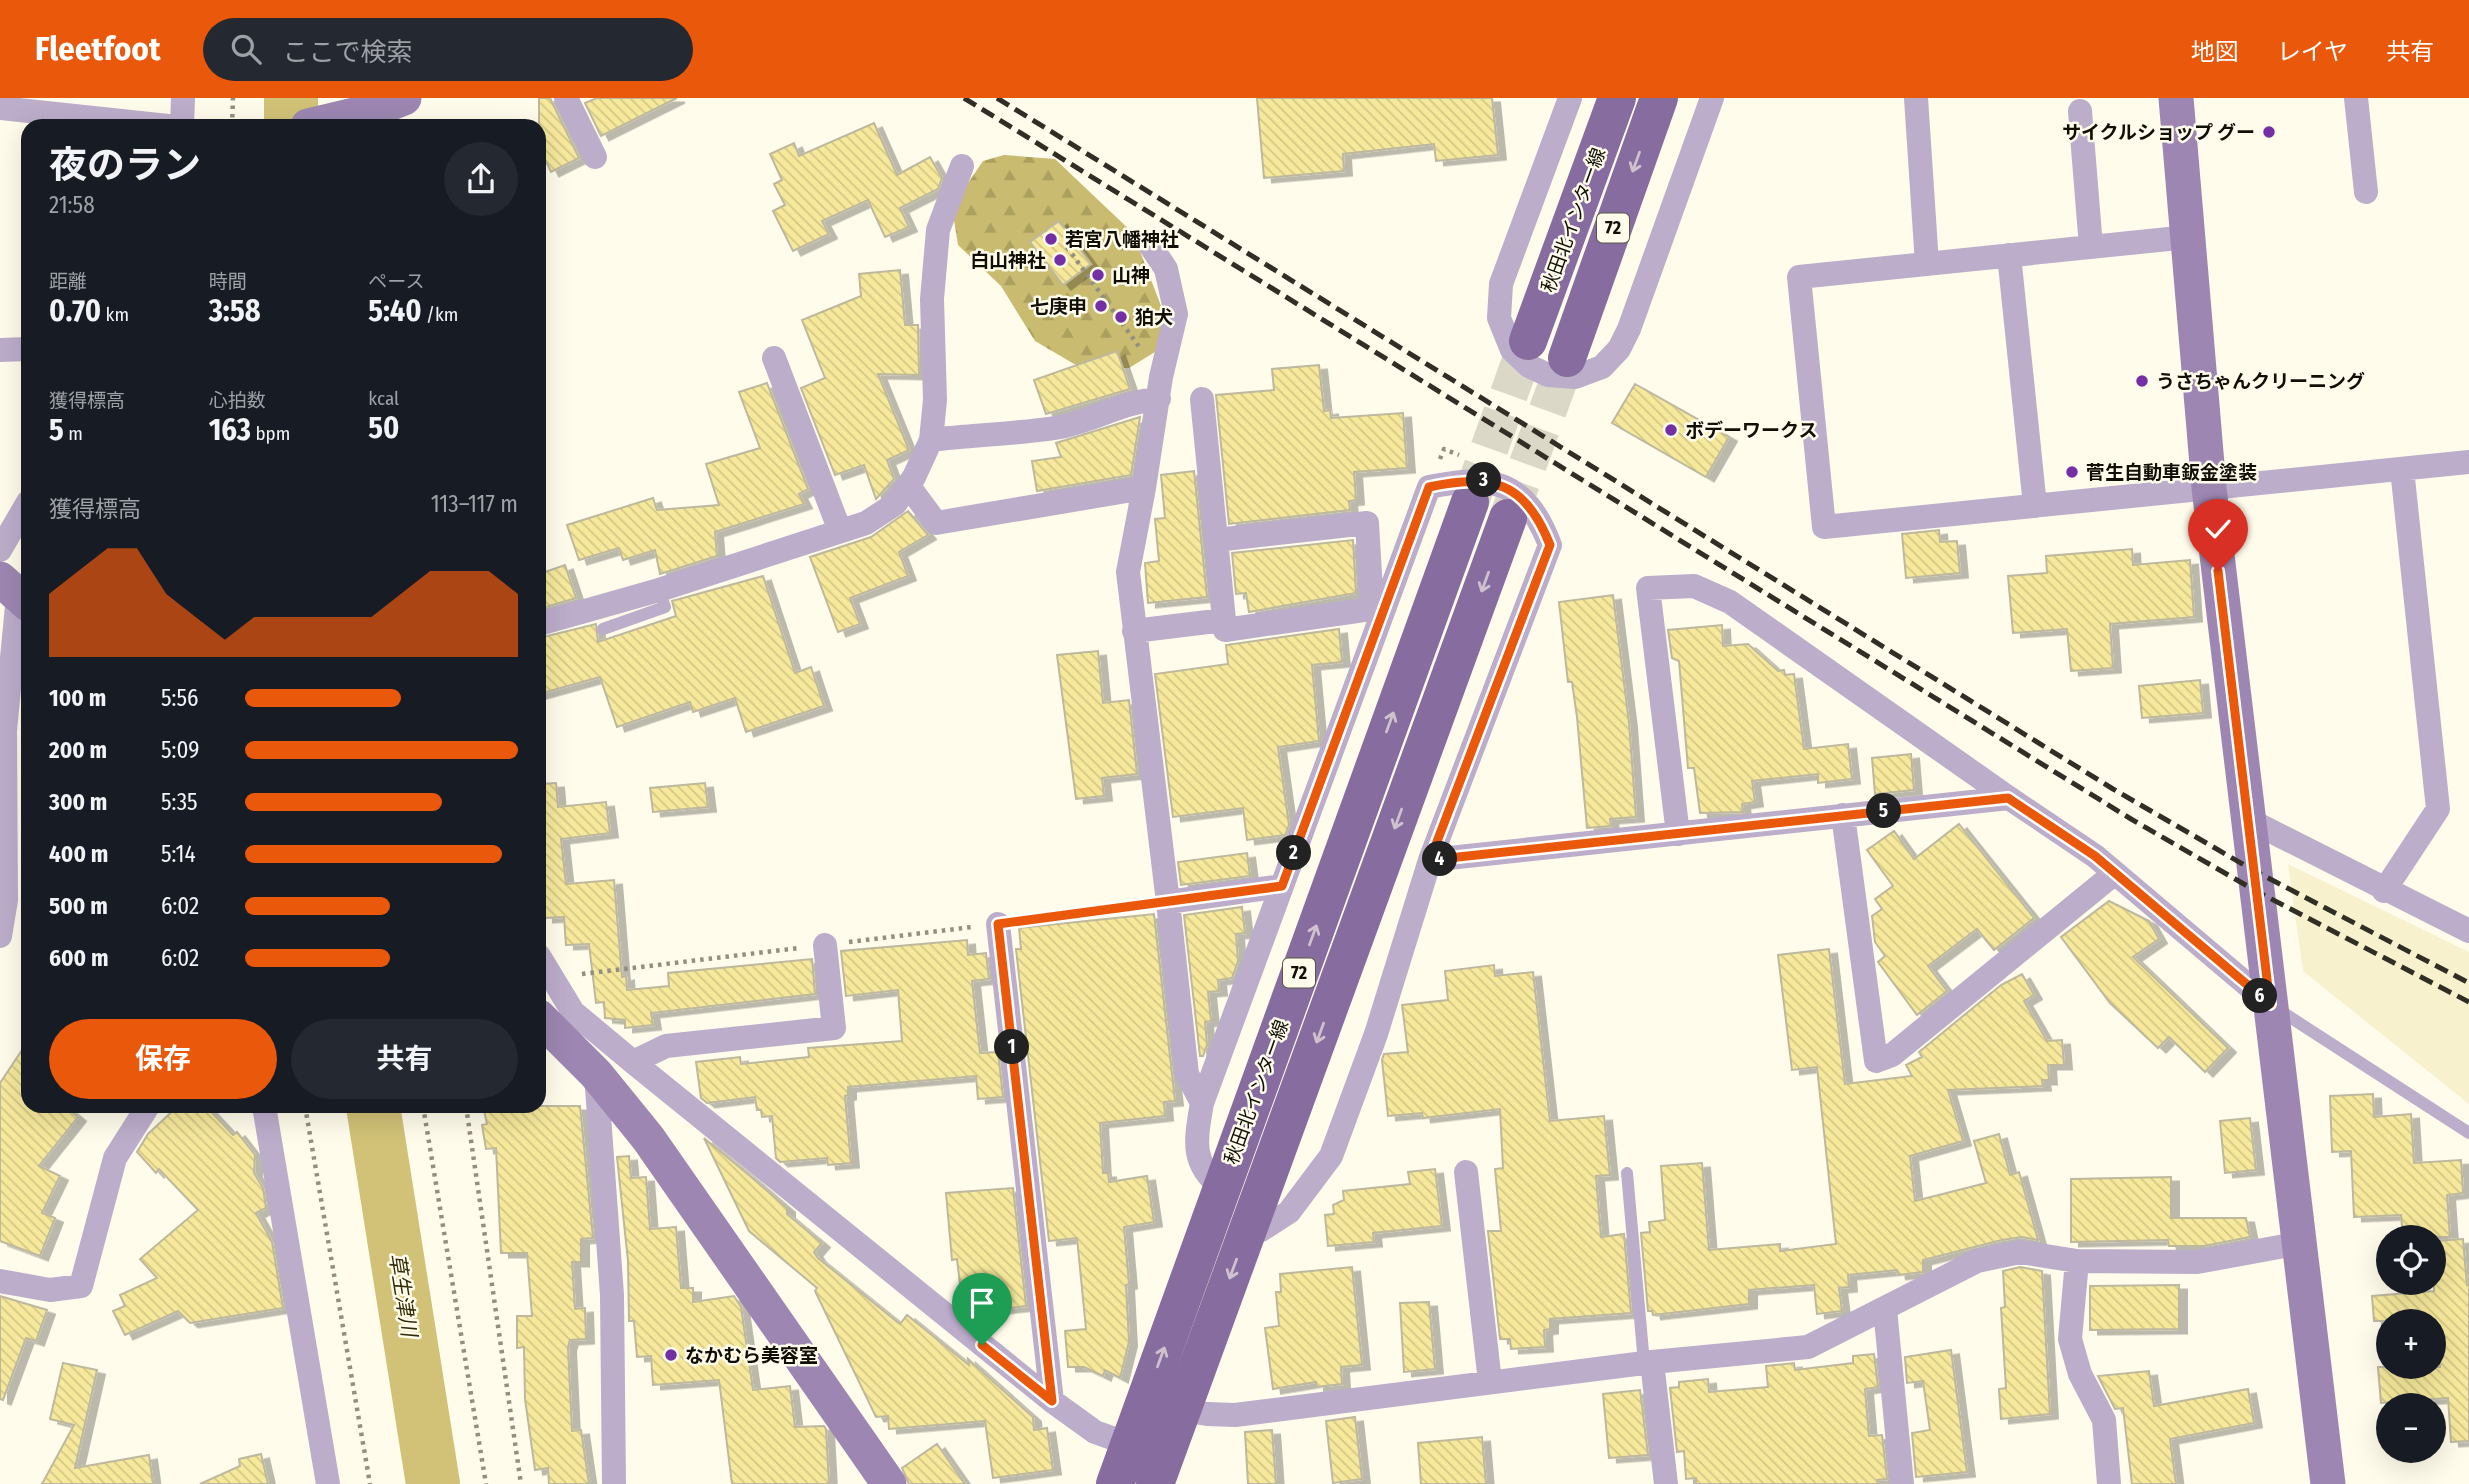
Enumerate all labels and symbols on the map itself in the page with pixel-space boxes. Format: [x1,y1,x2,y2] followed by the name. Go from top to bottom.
[2062,121,2255,144] place label: サイクルショップ グー
[2261,124,2277,140] marker: サイクルショップ グー
[1537,145,1610,296] street label: 秋田北インター線
[1629,151,1641,173] one-way arrow
[1597,214,1629,243] road number: 72
[1065,228,1179,251] place label: 若宮八幡神社
[1043,231,1059,247] marker: 若宮八幡神社
[970,249,1046,272] place label: 白山神社
[1052,252,1068,268] marker: 白山神社
[1112,264,1150,287] place label: 山神
[1090,267,1106,283] marker: 山神
[1030,295,1087,318] place label: 七庚申
[1093,298,1109,314] marker: 七庚申
[1135,306,1173,329] place label: 狛犬
[1113,309,1129,325] marker: 狛犬
[2156,370,2365,393] place label: うさちゃんクリーニング
[2134,373,2150,389] marker: うさちゃんクリーニング
[1685,419,1817,442] place label: ボデーワークス
[1663,422,1679,438] marker: ボデーワークス
[2086,461,2257,484] place label: 菅生自動車鈑金塗装
[1466,462,1502,498] pin: 3
[2064,464,2080,480] marker: 菅生自動車鈑金塗装
[2188,499,2248,571] pin
[1478,571,1490,593] one-way arrow
[1385,711,1398,733] one-way arrow
[1867,794,1902,828] pin: 5
[1391,808,1404,830] one-way arrow
[1276,836,1312,870] pin: 2
[1422,842,1458,876] pin: 4
[1308,925,1320,947] one-way arrow
[1283,958,1315,988] road number: 72
[2242,978,2278,1014] pin: 6
[1220,1017,1293,1168] street label: 秋田北インター線
[1313,1021,1325,1043] one-way arrow
[995,1030,1030,1065] pin: 1
[384,1251,423,1340] water label: 草生津川
[1226,1258,1238,1280] one-way arrow
[952,1273,1012,1345] pin
[685,1344,818,1367] place label: なかむら美容室
[1155,1346,1168,1368] one-way arrow
[663,1347,679,1363] marker: なかむら美容室

